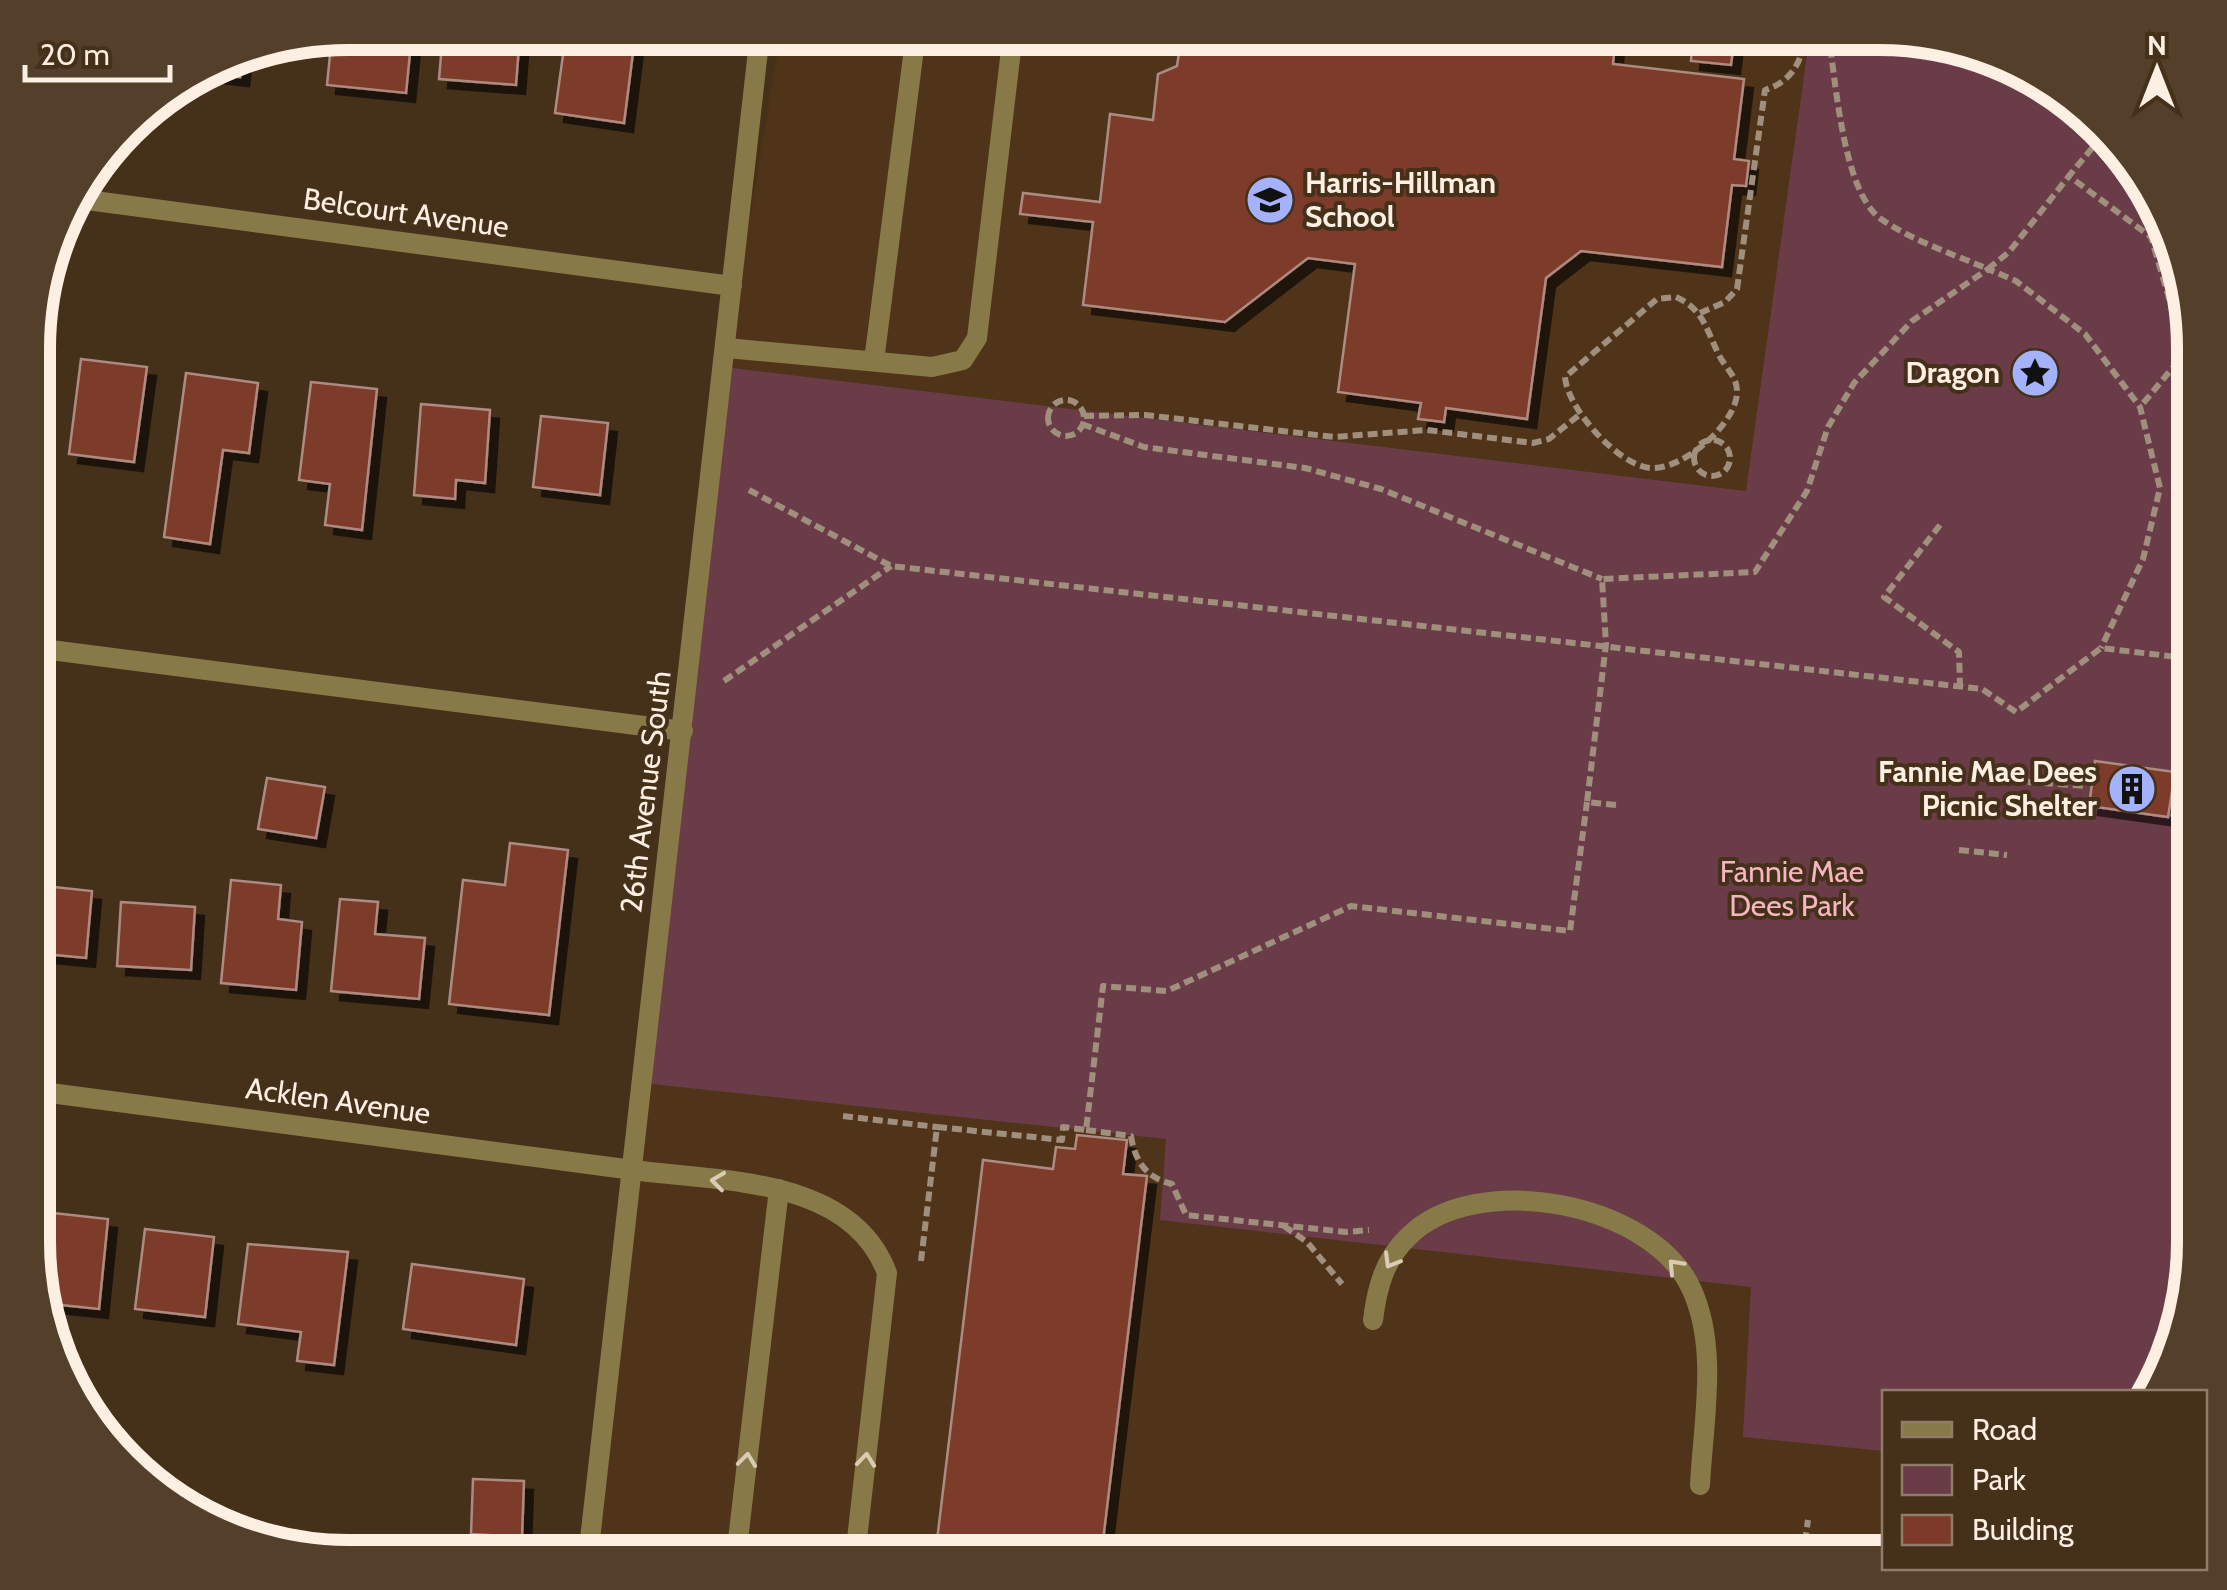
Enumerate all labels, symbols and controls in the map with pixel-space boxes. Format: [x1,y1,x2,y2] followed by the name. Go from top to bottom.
[25,20,170,82] scale bar
[2107,20,2207,120] north arrow
[2147,28,2167,62] text: N
[40,36,110,73] text: 20 m
[1305,164,1496,235] place label: Harris-Hillman School
[1244,174,1296,226] school or university icon: Harris-Hillman School
[301,180,511,245] street label: Belcourt Avenue
[2009,347,2061,399] place icon: Dragon
[1905,354,2000,391] place label: Dragon
[612,669,679,915] street label: 26th Avenue South
[1878,753,2097,824] place label: Fannie Mae Dees Picnic Shelter
[2106,763,2158,815] building icon: Fannie Mae Dees Picnic Shelter
[1720,853,1864,924] park label: Fannie Mae Dees Park
[243,1069,433,1132] street label: Acklen Avenue
[710,1172,726,1193] one-way arrow
[1384,1250,1403,1268] one-way arrow
[1669,1259,1687,1278] one-way arrow
[1882,1390,2207,1570] legend
[1972,1411,2037,1448] text: Road
[736,1452,757,1468] one-way arrow
[855,1452,876,1468] one-way arrow
[1972,1461,2027,1498] text: Park
[1972,1511,2075,1548] text: Building

